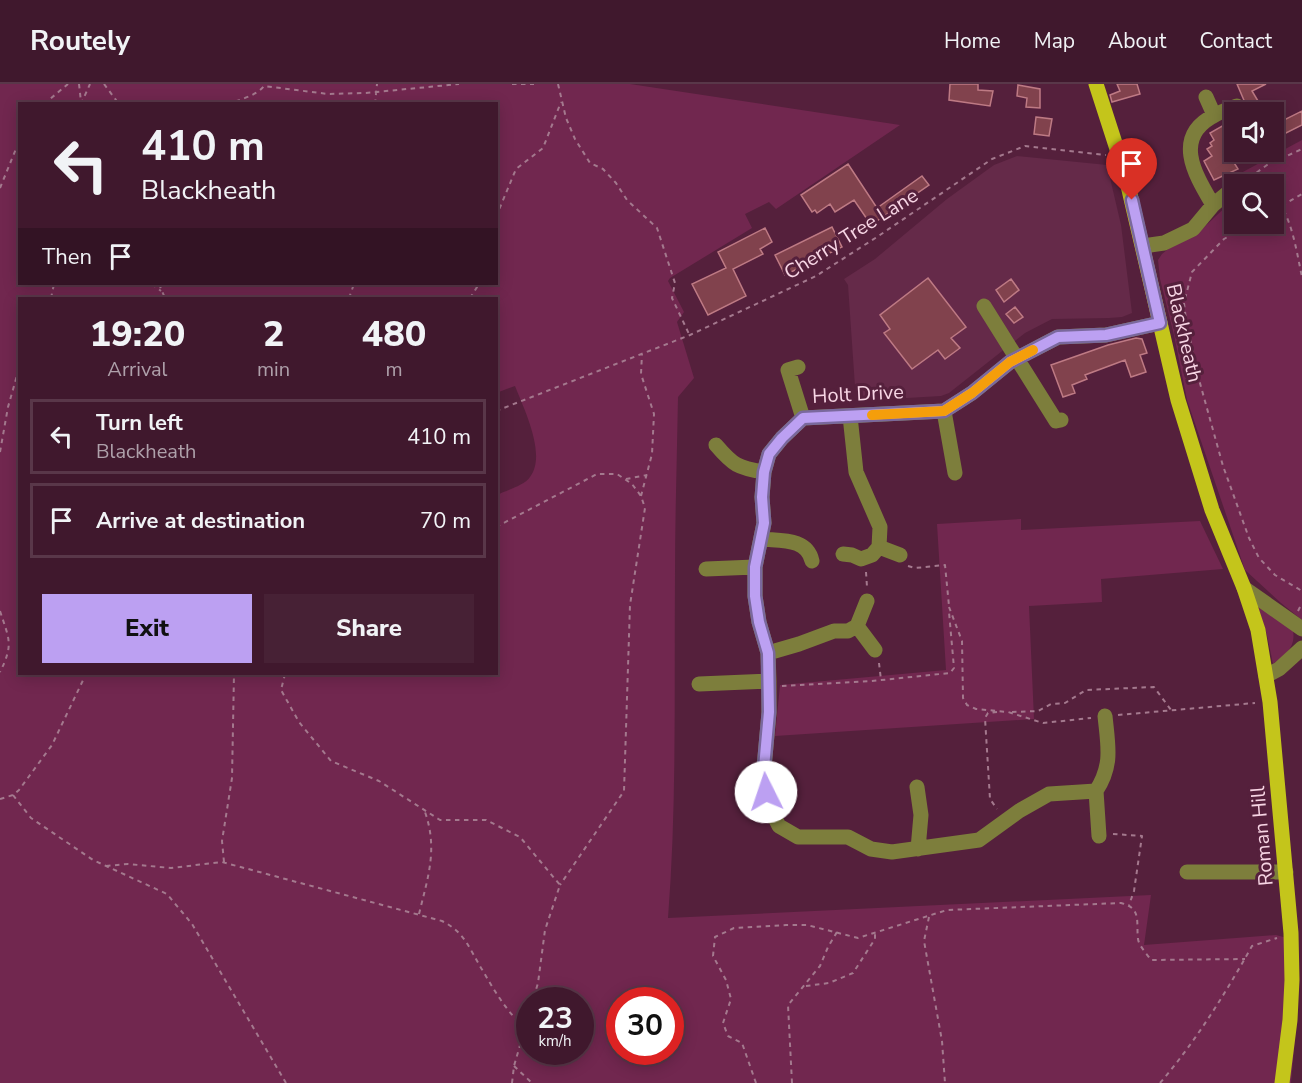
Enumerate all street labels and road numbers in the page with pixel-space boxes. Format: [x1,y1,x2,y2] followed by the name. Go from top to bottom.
[779,182,923,286] street label: Cherry Tree Lane
[1160,281,1208,385] street label: Blackheath
[812,378,904,410] street label: Holt Drive
[1244,785,1280,887] street label: Roman Hill

